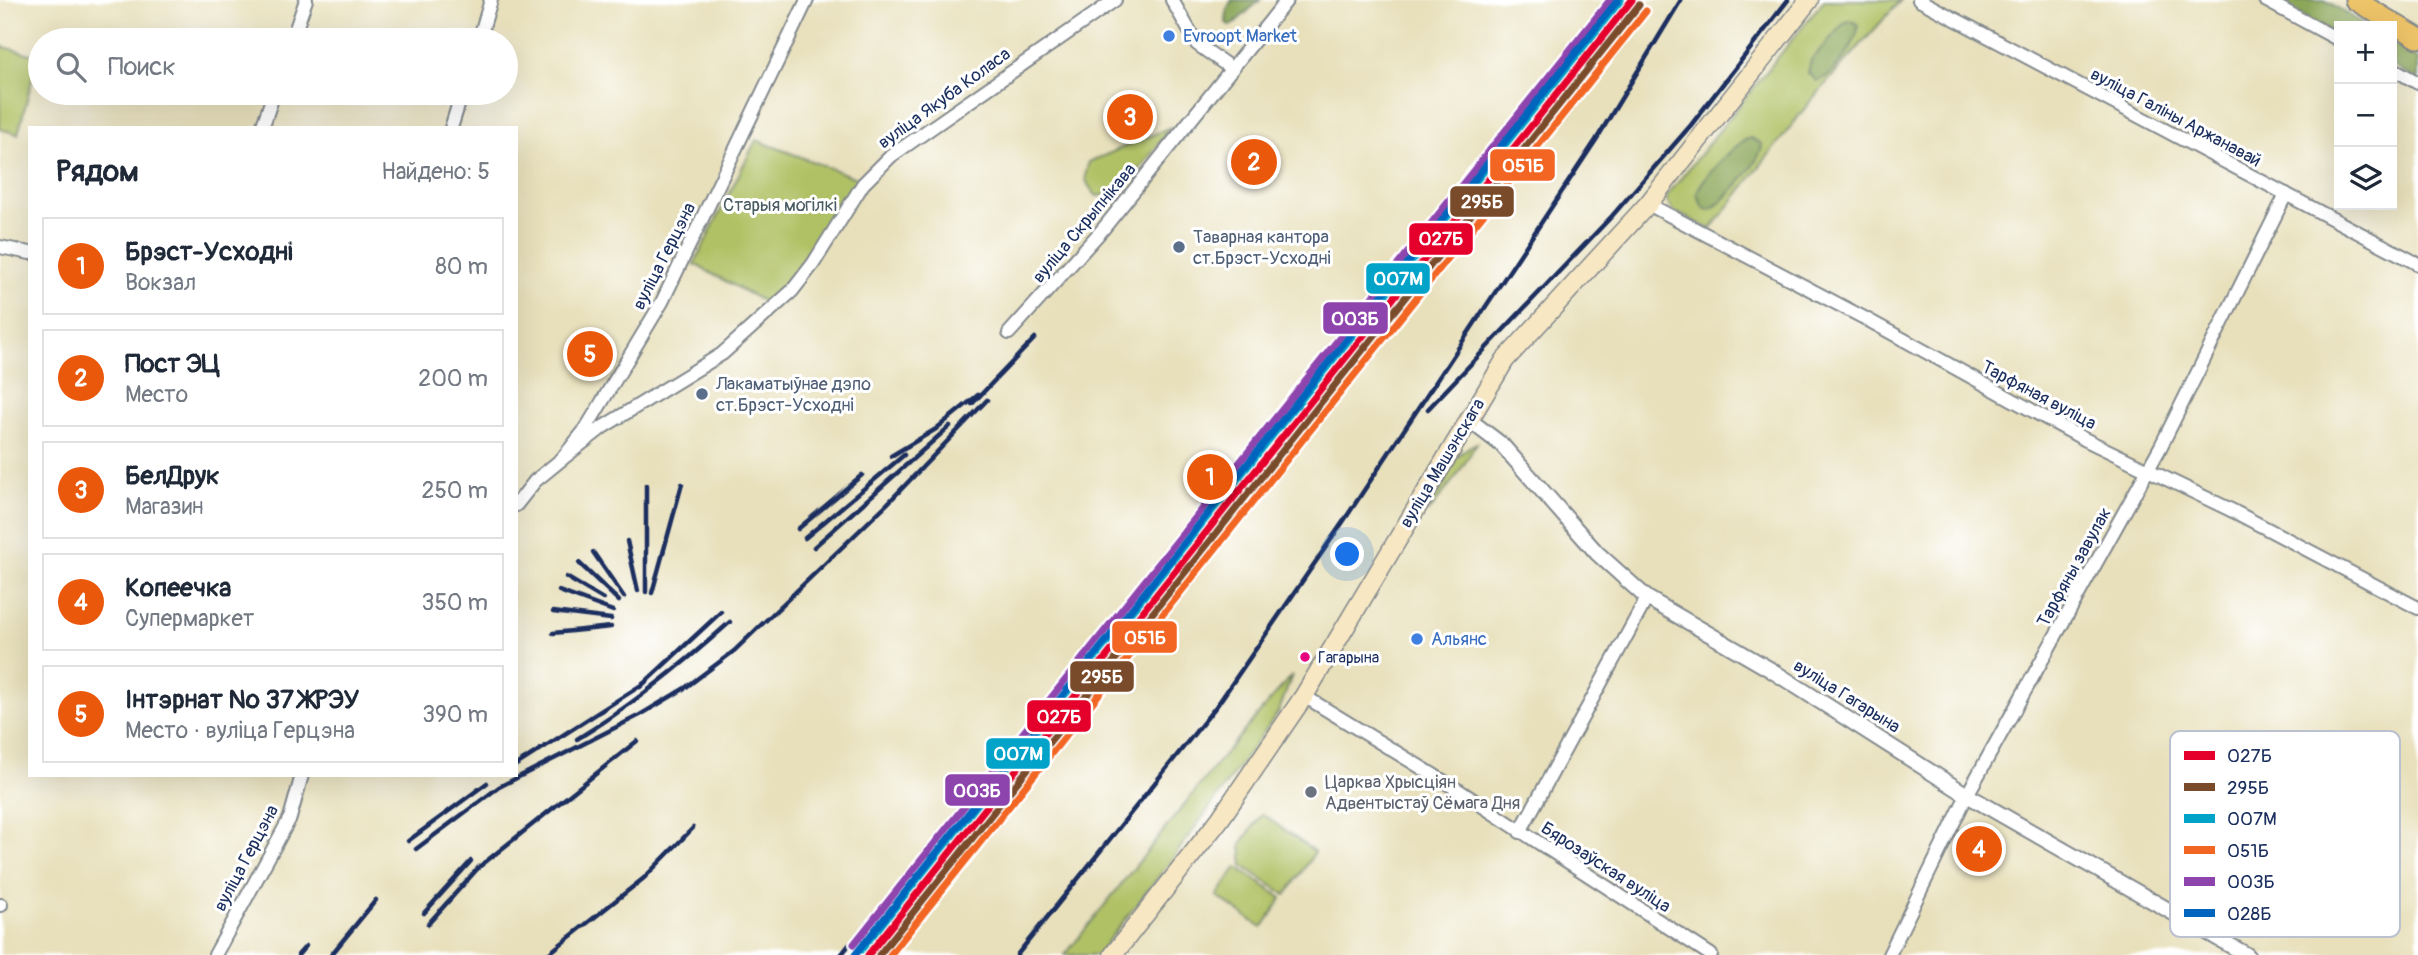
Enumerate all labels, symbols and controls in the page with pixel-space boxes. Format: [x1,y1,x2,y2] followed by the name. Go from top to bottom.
[2334,21,2397,210] map controls
[2334,21,2397,84] button: +
[1183,25,1298,48] place label: Evroopt Market
[28,28,518,105] search box
[1161,28,1177,44] marker: Evroopt Market
[874,43,1015,154] street label: вуліца Якуба Коласа
[52,48,90,86] icon: search
[108,51,176,83] text: Поиск
[2086,63,2265,172] street label: вуліца Галіны Аржанавай
[2334,84,2397,147] button: −
[1107,91,1153,143] pin: 3
[1231,136,1277,188] pin: 2
[2334,147,2397,210] button: layers
[1489,148,1556,182] line badge: 051Б
[56,153,139,190] text: Рядом
[1502,154,1544,178] text: 051Б
[381,157,490,186] text: Найдено: 5
[1028,159,1141,288] street label: вуліца Скрыпнікава
[1449,185,1515,218] line badge: 295Б
[1461,190,1503,214] text: 295Б
[723,194,837,217] park label: Старыя могілкі
[628,199,701,314] street label: вуліца Герцэна
[1408,222,1474,256] line badge: 027Б
[1193,226,1331,270] place label: Таварная кантора ст.Брэст-Усходні
[1418,227,1464,251] text: 027Б
[125,236,293,268] text: Брэст-Усходні
[1171,239,1187,255] marker: Таварная кантора ст.Брэст-Усходні
[77,252,86,281] text: 1
[435,252,488,281] text: 80 m
[1365,262,1431,295] line badge: 007М
[1373,267,1423,291] text: 007М
[125,268,196,297] text: Вокзал
[1322,301,1389,335] line badge: 003Б
[1331,307,1379,331] text: 003Б
[567,328,613,380] pin: 5
[125,348,220,380] text: Пост ЭЦ
[1977,356,2100,435] street label: Тарфяная вуліца
[75,364,87,393] text: 2
[418,364,488,393] text: 200 m
[715,373,871,417] place label: Лакаматыўнае дэпо ст.Брэст-Усходні
[125,380,188,409] text: Место
[694,386,710,402] marker: Лакаматыўнае дэпо ст.Брэст-Усходні
[1395,394,1490,532] street label: вуліца Машэнскага
[1187,451,1233,503] pin: 1
[125,460,219,492] text: БелДрук
[75,476,87,505] text: 3
[422,476,488,505] text: 250 m
[125,492,204,521] text: Магазин
[2032,503,2117,631] street label: Тарфяны завулак
[1330,537,1364,571] your location
[125,572,231,604] text: Копеечка
[74,588,88,617] text: 4
[422,588,488,617] text: 350 m
[125,604,254,633] text: Супермаркет
[1111,620,1178,654] line badge: 051Б
[1124,626,1166,650] text: 051Б
[1431,628,1487,651] place label: Альянс
[1409,631,1425,647] marker: Альянс
[1318,648,1379,668] place label: Гагарына
[1298,650,1312,664] marker: Гагарына
[1789,654,1904,738] street label: вуліца Гагарына
[1069,660,1135,693] line badge: 295Б
[1081,665,1123,689] text: 295Б
[125,684,359,716] text: Інтэрнат № 37 ЖРЭУ
[1026,699,1092,733] line badge: 027Б
[75,700,87,729] text: 5
[422,700,488,729] text: 390 m
[1036,705,1082,729] text: 027Б
[125,716,355,745] text: Место · вуліца Герцэна
[2170,731,2400,937] legend
[985,737,1051,770] line badge: 007М
[993,742,1043,766] text: 007М
[2227,744,2272,768] text: 027Б
[1325,771,1520,815] place label: Царква Хрысціян Адвентыстаў Сёмага Дня
[944,773,1011,807] line badge: 003Б
[2227,776,2269,800] text: 295Б
[953,779,1001,803] text: 003Б
[1303,784,1319,800] marker: Царква Хрысціян Адвентыстаў Сёмага Дня
[209,801,284,915] street label: вуліца Герцэна
[2227,807,2277,831] text: 007М
[1536,817,1675,918] street label: Бярозаўская вуліца
[1956,823,2002,875] pin: 4
[2227,839,2269,863] text: 051Б
[2227,870,2275,894] text: 003Б
[2227,902,2272,926] text: 028Б

